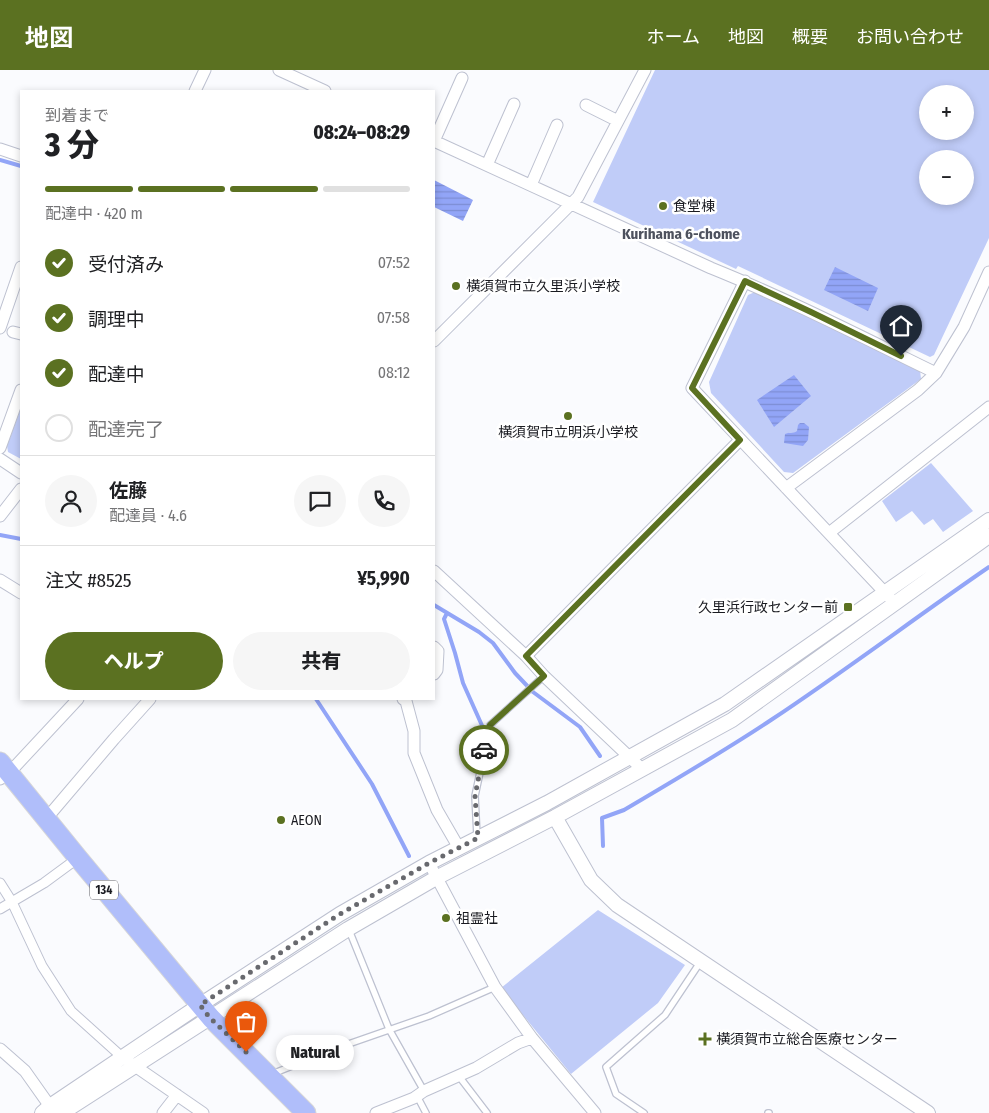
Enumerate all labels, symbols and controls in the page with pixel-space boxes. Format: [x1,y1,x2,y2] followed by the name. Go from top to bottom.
[25,24,73,52] text: 地図
[647,26,700,48] text: ホーム
[728,26,764,48] text: 地図
[792,26,828,48] text: 概要
[856,26,964,48] text: お問い合わせ
[919,85,974,205] map controls
[919,85,974,140] button: +
[45,106,109,125] text: 到着まで
[313,121,410,144] text: 08:24–08:29
[45,126,99,164] text: 3 分
[919,150,974,205] button: −
[673,198,715,215] place label: 食堂棟
[657,200,669,212] marker: 食堂棟
[45,204,143,223] text: 配達中 · 420 m
[622,225,740,243] district label: Kurihama 6-chome
[45,249,73,277] icon: check
[88,253,164,276] text: 受付済み
[378,253,410,272] text: 07:52
[466,278,620,295] place label: 横須賀市立久里浜小学校
[450,280,462,292] marker: 横須賀市立久里浜小学校
[45,304,73,332] icon: check
[880,305,922,356] pin
[88,308,145,331] text: 調理中
[377,308,410,327] text: 07:58
[887,312,915,340] icon: home
[45,359,73,387] icon: check
[88,363,145,386] text: 配達中
[378,363,410,382] text: 08:12
[562,410,574,422] marker: 横須賀市立明浜小学校
[88,418,164,441] text: 配達完了
[498,424,638,441] place label: 横須賀市立明浜小学校
[45,475,97,527] button: person
[294,475,346,527] button: chat
[358,475,410,527] button: phone
[109,479,147,502] text: 佐藤
[109,506,187,525] text: 配達員 · 4.6
[357,567,410,590] text: ¥5,990
[45,569,132,592] text: 注文 #8525
[698,599,838,616] place label: 久里浜行政センター前
[842,601,854,613] marker: 久里浜行政センター前
[45,632,223,690] button: ヘルプ
[233,632,410,690] button: 共有
[459,725,509,775] courier
[470,736,498,764] icon: car
[291,812,322,829] place label: AEON
[275,814,287,826] marker: AEON
[90,880,118,900] road number: 134
[456,910,498,927] place label: 祖霊社
[440,912,452,924] marker: 祖霊社
[225,1001,267,1052] pin
[232,1008,260,1036] icon: bag
[716,1031,898,1048] place label: 横須賀市立総合医療センター
[698,1032,712,1046] marker: 横須賀市立総合医療センター
[276,1034,354,1070] callout: Natural
[290,1043,340,1062] text: Natural

